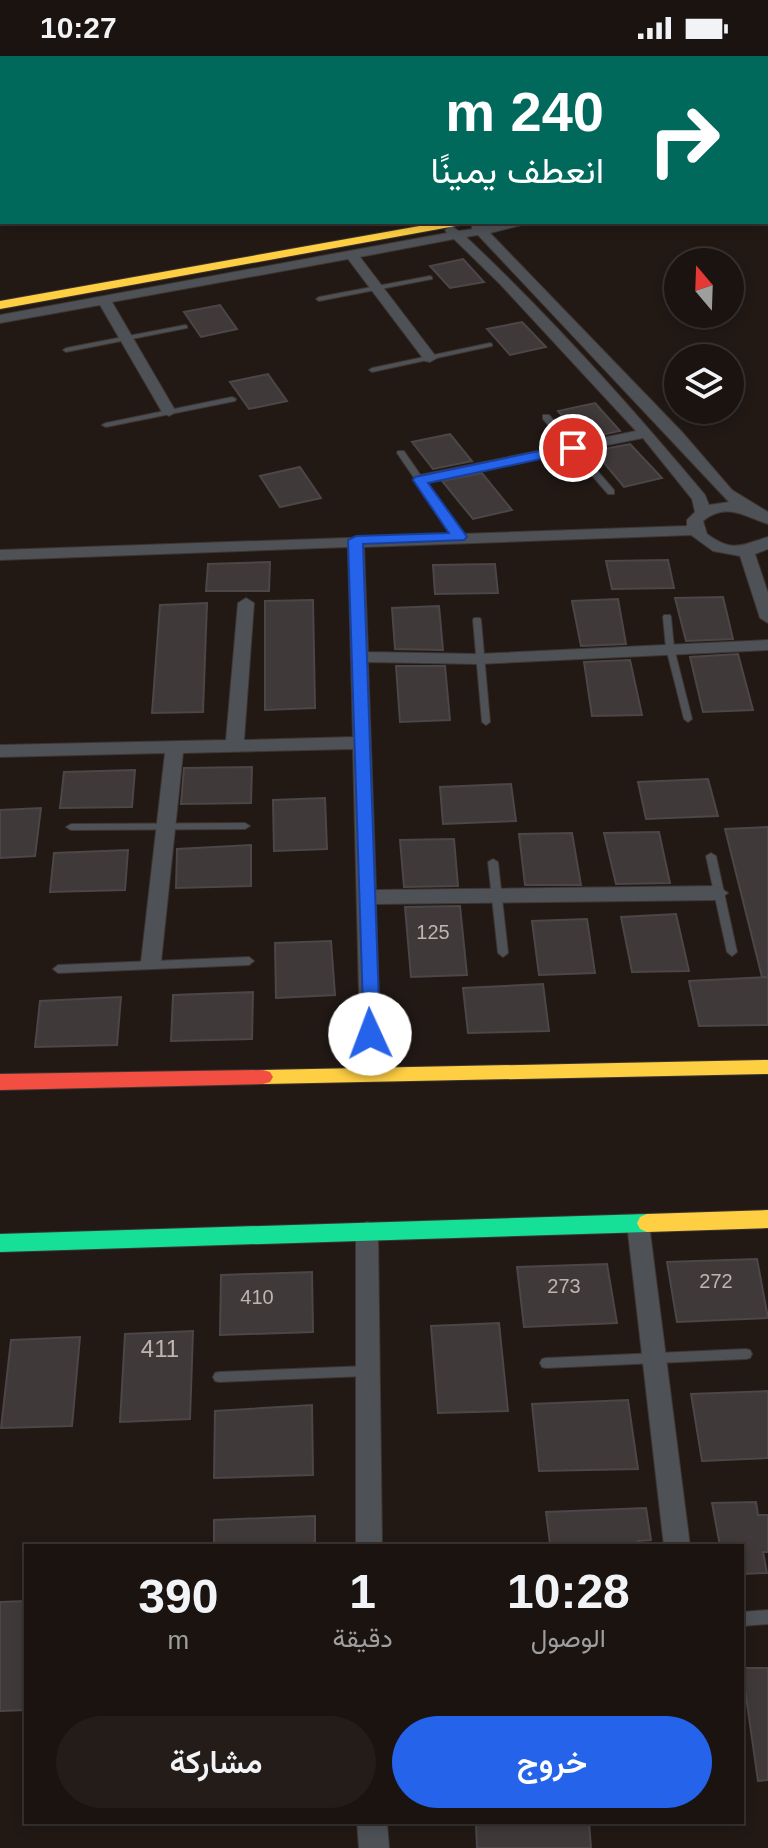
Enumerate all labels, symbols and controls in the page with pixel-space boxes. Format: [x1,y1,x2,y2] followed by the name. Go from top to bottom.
[40,11,117,44] text: 10:27
[445,80,604,143] text: 240 m
[632,88,736,192] icon: right
[431,150,604,191] text: انعطف يمينًا
[664,248,744,328] north arrow
[664,248,744,424] map controls
[664,344,744,424] button: layers
[539,414,607,482] pin
[551,426,595,470] icon: arrive
[416,921,450,943] house number: 125
[328,992,412,1076] position arrow
[699,1270,733,1292] house number: 272
[547,1275,581,1297] house number: 273
[240,1286,274,1308] house number: 410
[141,1335,179,1362] house number: 411
[349,1565,376,1618] text: 1
[507,1565,630,1618] text: 10:28
[138,1570,218,1623] text: 390
[333,1623,393,1653] text: دقيقة
[531,1623,606,1653] text: الوصول
[167,1625,189,1655] text: m
[56,1716,376,1808] button: مشاركة
[392,1716,712,1808] button: خروج

